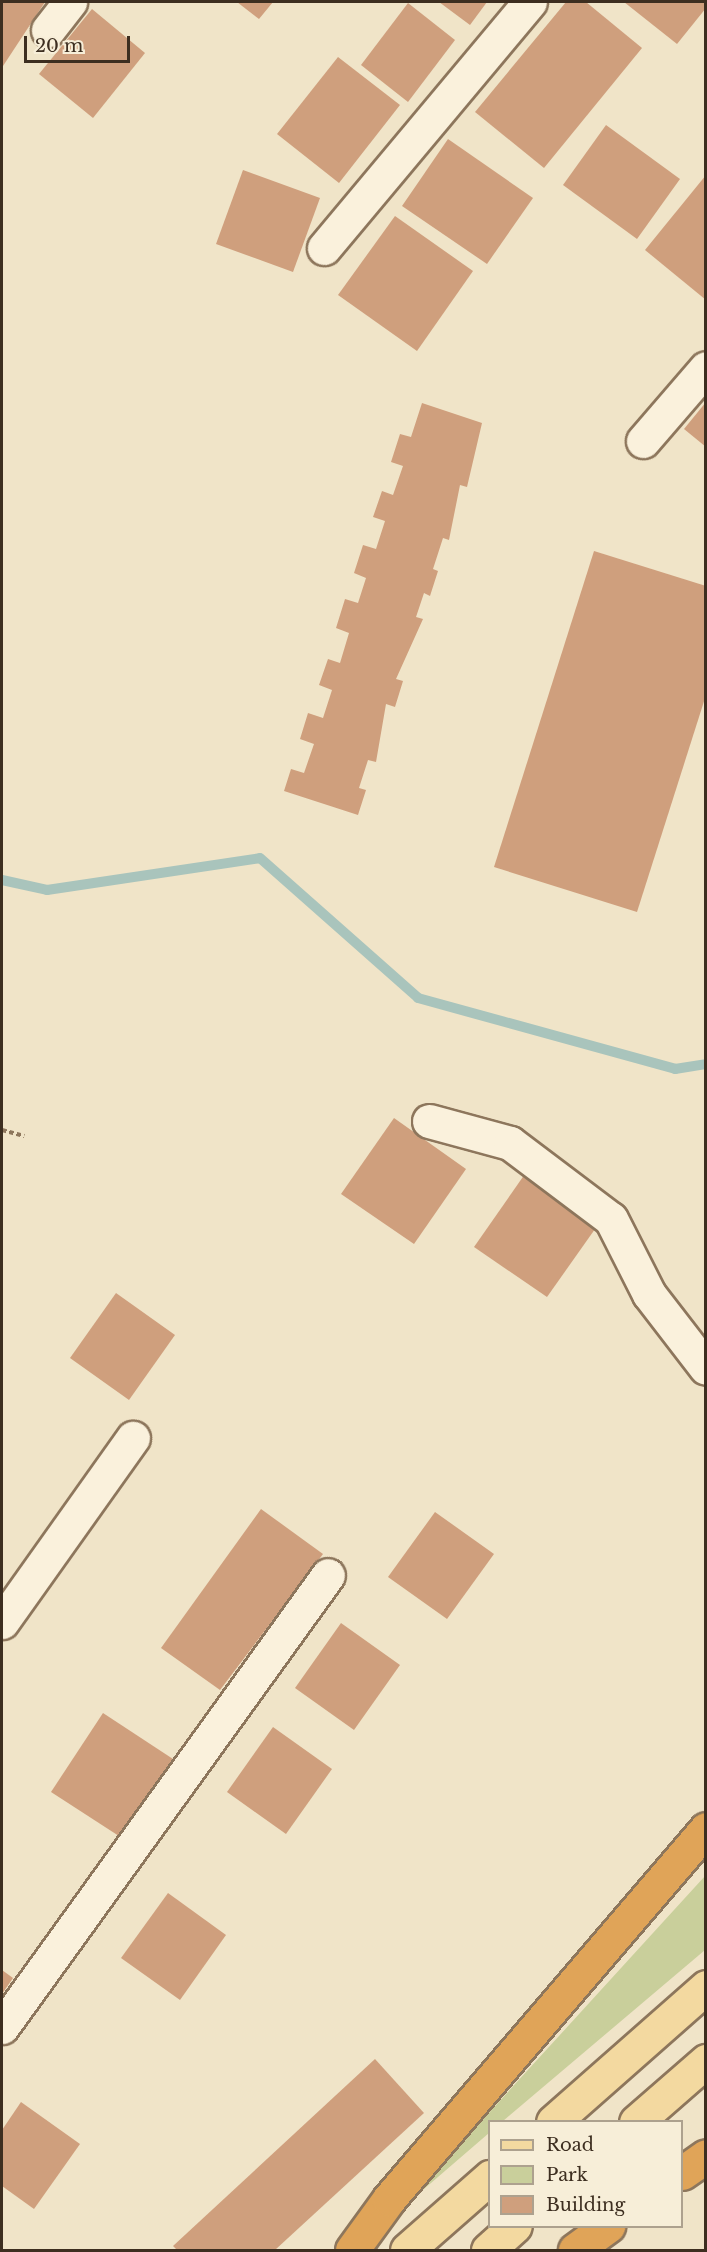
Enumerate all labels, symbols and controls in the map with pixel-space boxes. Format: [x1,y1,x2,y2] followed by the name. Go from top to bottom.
[27,24,134,62] scale bar
[35,35,83,57] text: 20 m
[488,2120,683,2228] legend
[546,2134,594,2156] text: Road
[546,2164,588,2186] text: Park
[546,2194,625,2216] text: Building

